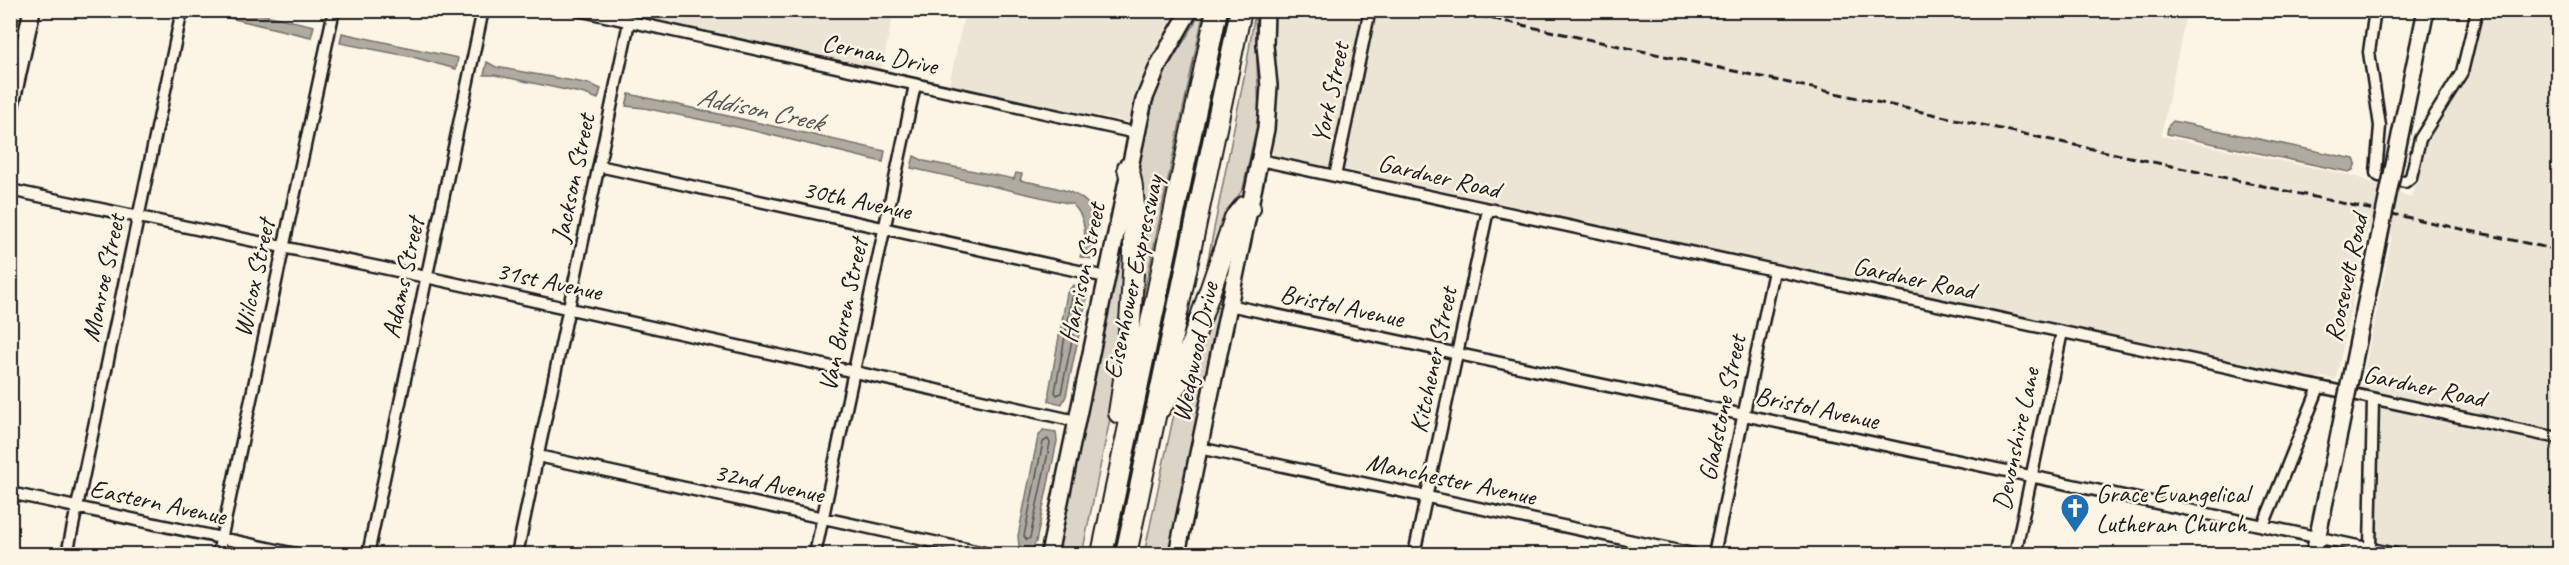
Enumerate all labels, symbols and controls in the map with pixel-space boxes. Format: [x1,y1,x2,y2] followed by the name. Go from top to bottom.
[819,26,943,83] street label: Cernan Drive
[1303,37,1357,146] street label: York Street
[694,79,831,140] water label: Addison Creek
[543,109,603,247] street label: Jackson Street
[1375,146,1507,207] street label: Gardner Road
[1095,170,1171,382] street label: Eisenhower Expressway
[800,172,916,228] street label: 30th Avenue
[1051,198,1113,346] street label: Harrison Street
[2316,208,2376,345] street label: Roosevelt Road
[73,209,133,345] street label: Monroe Street
[374,211,433,341] street label: Adams Street
[225,213,283,340] street label: Wilcox Street
[811,232,876,394] street label: Van Buren Street
[1850,249,1982,308] street label: Gardner Road
[493,254,606,309] street label: 31st Avenue
[1277,277,1408,335] street label: Bristol Avenue
[1164,278,1226,425] street label: Wedgwood Drive
[1401,282,1465,436] street label: Kitchener Street
[1690,330,1754,484] street label: Gladstone Street
[2360,357,2492,416] street label: Gardner Road
[1985,363,2048,513] street label: Devonshire Lane
[1752,379,1883,437] street label: Bristol Avenue
[1363,445,1540,513] street label: Manchester Avenue
[711,455,828,511] street label: 32nd Avenue
[87,471,231,533] street label: Eastern Avenue
[2096,477,2254,540] place label: Grace Evangelical Lutheran Church
[2059,492,2091,534] church icon: Grace Evangelical Lutheran Church

